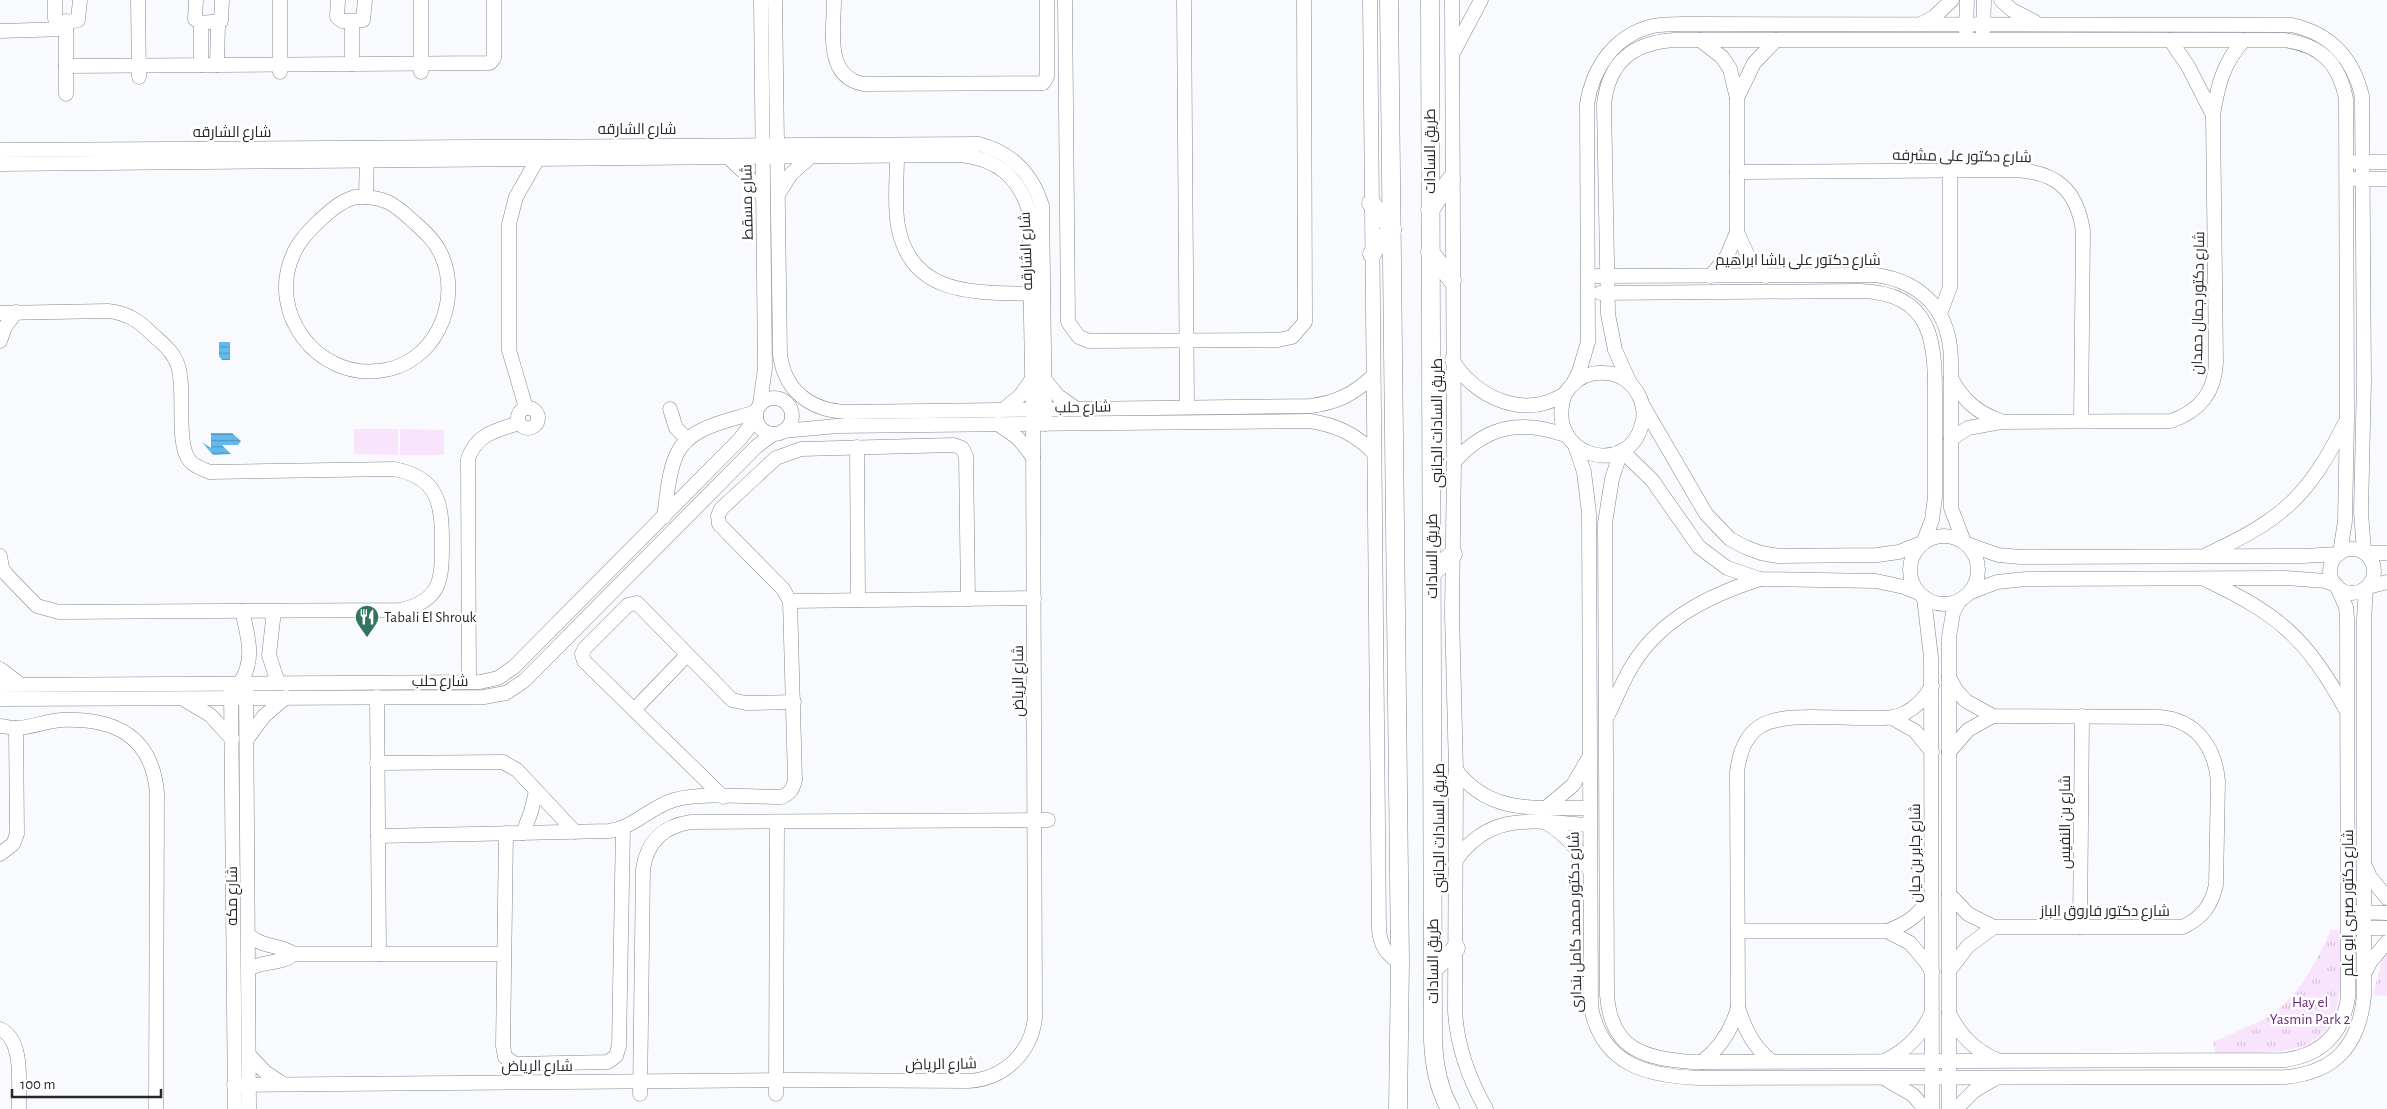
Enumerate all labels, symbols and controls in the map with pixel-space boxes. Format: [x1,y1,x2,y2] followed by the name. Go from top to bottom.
[1423,108,1440,194] street label: طريق السادات
[598,121,676,140] street label: شارع الشارقه
[193,124,271,143] street label: شارع الشارقه
[1892,147,2032,168] street label: شارع دكتور على مشرفه
[738,164,759,240] street label: شارع مسقط
[1017,211,1038,291] street label: شارع الشارقه
[2189,231,2210,375] street label: شارع دكتور جمال حمدان
[1715,252,1881,271] street label: شارع دكتور على باشا ابراهيم
[1430,358,1447,488] street label: طريق السادات الجانبى
[1055,399,1112,418] street label: شارع حلب
[1425,513,1442,599] street label: طريق السادات
[354,604,380,638] restaurant icon: Tabali El Shrouk
[384,610,477,625] place label: Tabali El Shrouk
[1010,645,1029,717] street label: شارع الرياض
[412,673,468,692] street label: شارع حلب
[1432,763,1449,893] street label: طريق السادات الجانبى
[2057,775,2076,869] street label: شارع بن النفيس
[1907,803,1926,903] street label: شارع جابر بن حيان
[2340,829,2359,977] street label: شارع دكتور صبرى ابو علم
[1565,831,1588,1013] street label: شارع دكتور محمد كامل بندارى
[224,866,243,926] street label: شارع مكه
[2039,903,2170,922] street label: شارع دكتور فاروق الباز
[1426,918,1443,1004] street label: طريق السادات
[2270,995,2350,1027] park label: Hay el Yasmin Park 2
[905,1055,977,1076] street label: شارع الرياض
[501,1058,573,1077] street label: شارع الرياض
[12,1066,161,1098] scale bar
[20,1077,55,1092] text: 100 m

